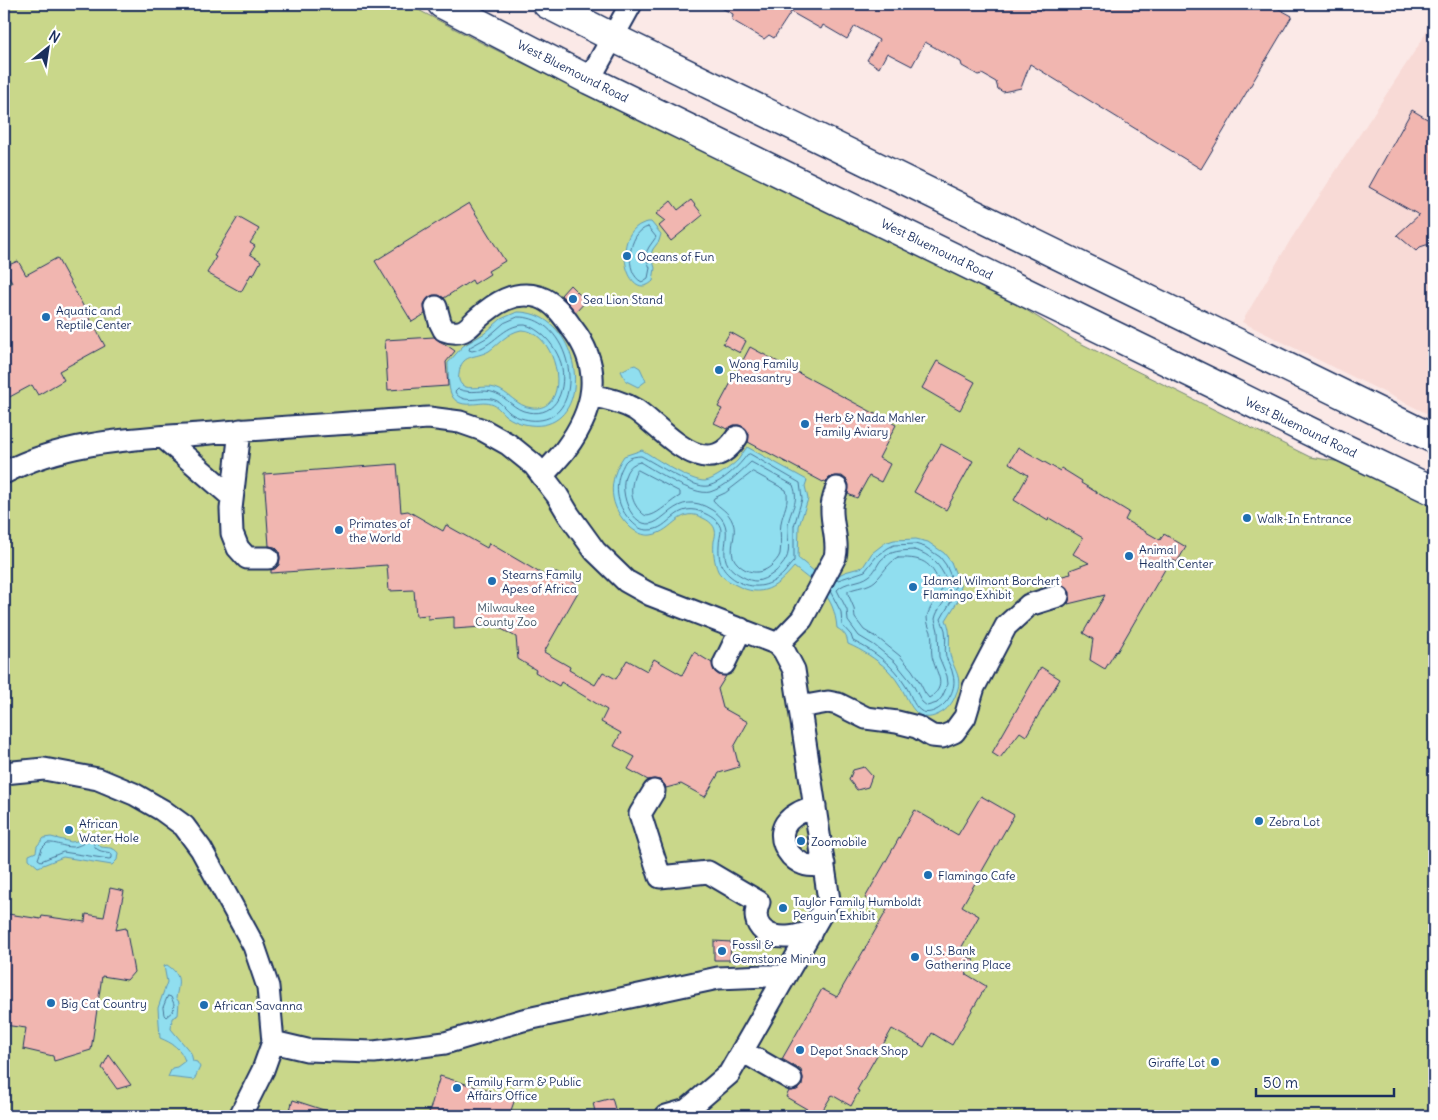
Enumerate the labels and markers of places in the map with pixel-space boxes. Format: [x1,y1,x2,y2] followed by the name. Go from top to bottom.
[637,249,715,264] place label: Oceans of Fun
[621,250,633,262] marker: Oceans of Fun
[583,292,663,307] place label: Sea Lion Stand
[567,293,579,305] marker: Sea Lion Stand
[56,303,132,332] place label: Aquatic and Reptile Center
[40,311,52,323] marker: Aquatic and Reptile Center
[729,356,799,385] place label: Wong Family Pheasantry
[713,364,725,376] marker: Wong Family Pheasantry
[815,410,926,439] place label: Herb & Nada Mahler Family Aviary
[799,418,811,430] marker: Herb & Nada Mahler Family Aviary
[1257,511,1351,526] place label: Walk-In Entrance
[1241,512,1253,524] marker: Walk-In Entrance
[349,516,412,545] place label: Primates of the World
[333,524,345,536] marker: Primates of the World
[1139,542,1214,571] place label: Animal Health Center
[1123,550,1135,562] marker: Animal Health Center
[502,567,582,596] place label: Stearns Family Apes of Africa
[923,573,1060,602] place label: Idamel Wilmont Borchert Flamingo Exhibit
[486,575,498,587] marker: Stearns Family Apes of Africa
[907,581,919,593] marker: Idamel Wilmont Borchert Flamingo Exhibit
[1269,814,1320,829] place label: Zebra Lot
[1253,815,1265,827] marker: Zebra Lot
[79,816,139,845] place label: African Water Hole
[63,824,75,836] marker: African Water Hole
[811,834,867,849] place label: Zoomobile
[795,835,807,847] marker: Zoomobile
[938,868,1016,883] place label: Flamingo Cafe
[922,869,934,881] marker: Flamingo Cafe
[793,894,921,923] place label: Taylor Family Humboldt Penguin Exhibit
[777,902,789,914] marker: Taylor Family Humboldt Penguin Exhibit
[732,937,826,966] place label: Fossil & Gemstone Mining
[925,943,1011,972] place label: U.S. Bank Gathering Place
[716,945,728,957] marker: Fossil & Gemstone Mining
[909,951,921,963] marker: U.S. Bank Gathering Place
[61,996,147,1011] place label: Big Cat Country
[45,997,57,1009] marker: Big Cat Country
[214,998,303,1013] place label: African Savanna
[198,999,210,1011] marker: African Savanna
[810,1043,908,1058] place label: Depot Snack Shop
[794,1044,806,1056] marker: Depot Snack Shop
[1148,1055,1205,1070] place label: Giraffe Lot
[1209,1056,1221,1068] marker: Giraffe Lot
[467,1074,581,1103] place label: Family Farm & Public Affairs Office
[451,1082,463,1094] marker: Family Farm & Public Affairs Office

